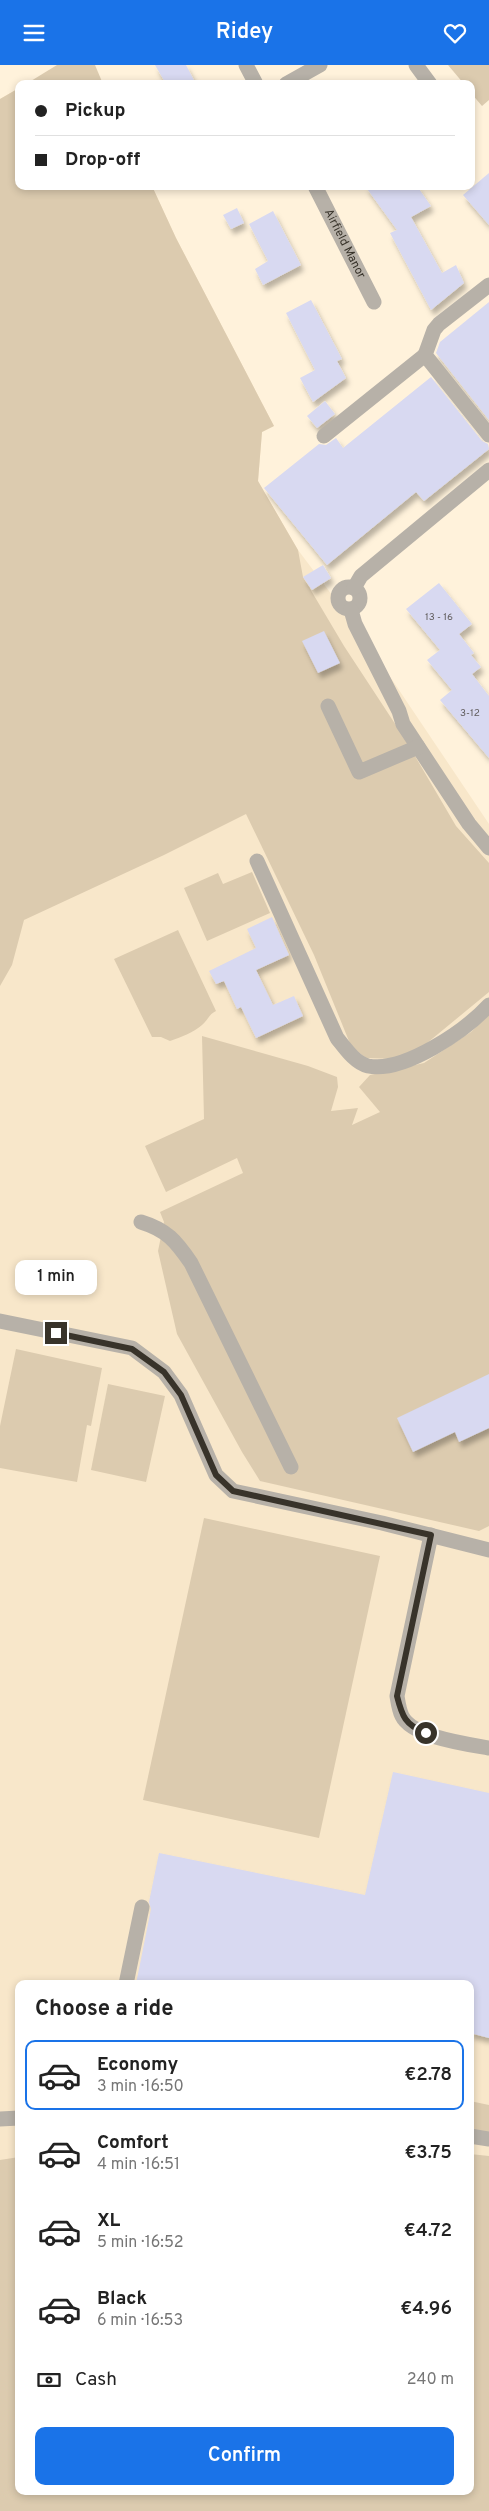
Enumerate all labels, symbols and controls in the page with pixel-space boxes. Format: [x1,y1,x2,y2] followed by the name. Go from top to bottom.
[20,19,48,47] icon: menu
[216,19,273,46] text: Ridey
[441,19,469,47] icon: heart
[65,99,125,123] text: Pickup
[65,148,140,172] text: Drop-off
[320,206,369,282] street label: Airfield Manor
[425,611,453,624] house number: 13 - 16
[460,707,480,720] house number: 3-12
[15,1261,97,1295] callout: 1 min
[37,1267,75,1287] text: 1 min
[45,1322,67,1344] route end
[415,1722,437,1744] route start
[35,1996,173,2023] text: Choose a ride
[37,2053,82,2098] icon: car
[97,2053,178,2077] text: Economy
[404,2063,452,2087] text: €2.78
[97,2077,184,2097] text: 3 min · 16:50
[37,2131,82,2176] icon: car
[97,2131,169,2155] text: Comfort
[404,2141,452,2165] text: €3.75
[97,2155,180,2175] text: 4 min · 16:51
[37,2209,82,2254] icon: car
[97,2209,120,2233] text: XL
[404,2219,452,2243] text: €4.72
[97,2233,184,2253] text: 5 min · 16:52
[37,2287,82,2332] icon: car
[97,2287,147,2311] text: Black
[400,2297,452,2321] text: €4.96
[97,2311,183,2331] text: 6 min · 16:53
[35,2366,63,2394] icon: cash
[75,2368,117,2392] text: Cash
[407,2370,454,2390] text: 240 m
[35,2427,454,2485] button: Confirm

